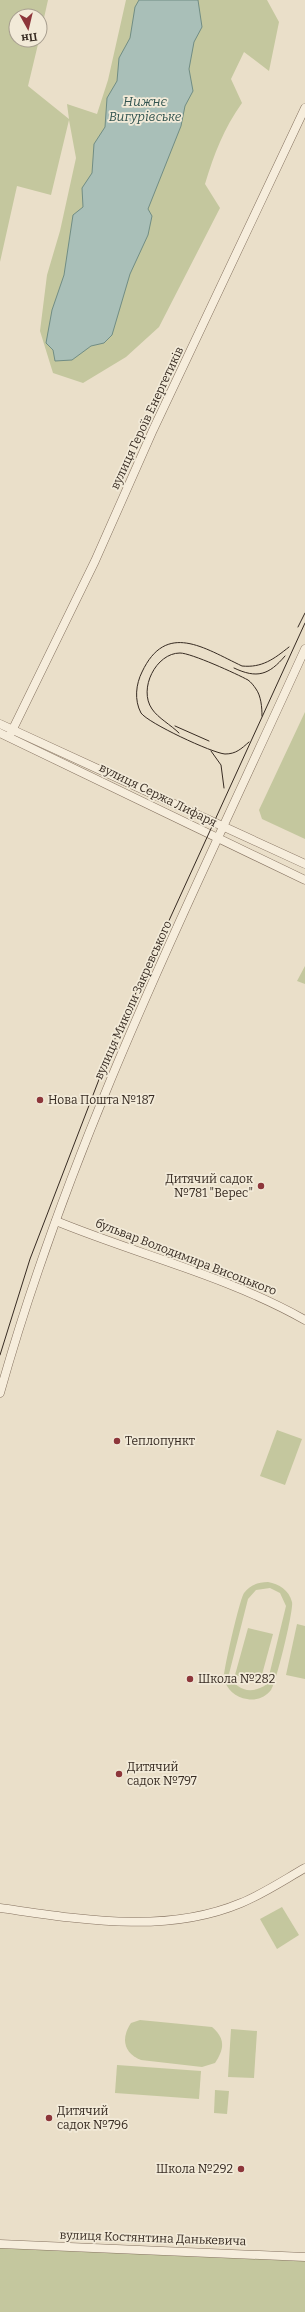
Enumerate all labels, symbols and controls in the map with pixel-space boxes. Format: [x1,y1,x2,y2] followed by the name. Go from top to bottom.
[8,8,48,48] north arrow
[20,30,38,45] text: Пн
[109,94,182,124] water label: Нижнє Вигурівське
[108,344,186,492] street label: вулиця Героїв Енергетиків
[97,760,219,830] street label: вулиця Сержа Лифаря
[92,918,174,1082] street label: вулиця Миколи Закревського
[48,1093,155,1107] place label: Нова Пошта №187
[35,1095,45,1105] marker: Нова Пошта №187
[166,1172,253,1200] place label: Дитячий садок №781 "Верес"
[256,1181,266,1191] marker: Дитячий садок №781 "Верес"
[93,1216,279,1298] street label: бульвар Володимира Висоцького
[125,1434,195,1448] place label: Теплопункт
[112,1436,122,1446] marker: Теплопункт
[198,1672,275,1686] place label: Школа №282
[185,1674,195,1684] marker: Школа №282
[127,1760,197,1788] place label: Дитячий садок №797
[114,1769,124,1779] marker: Дитячий садок №797
[57,2104,128,2132] place label: Дитячий садок №796
[44,2113,54,2123] marker: Дитячий садок №796
[156,2162,233,2176] place label: Школа №292
[236,2164,246,2174] marker: Школа №292
[59,2228,247,2248] street label: вулиця Костянтина Данькевича

